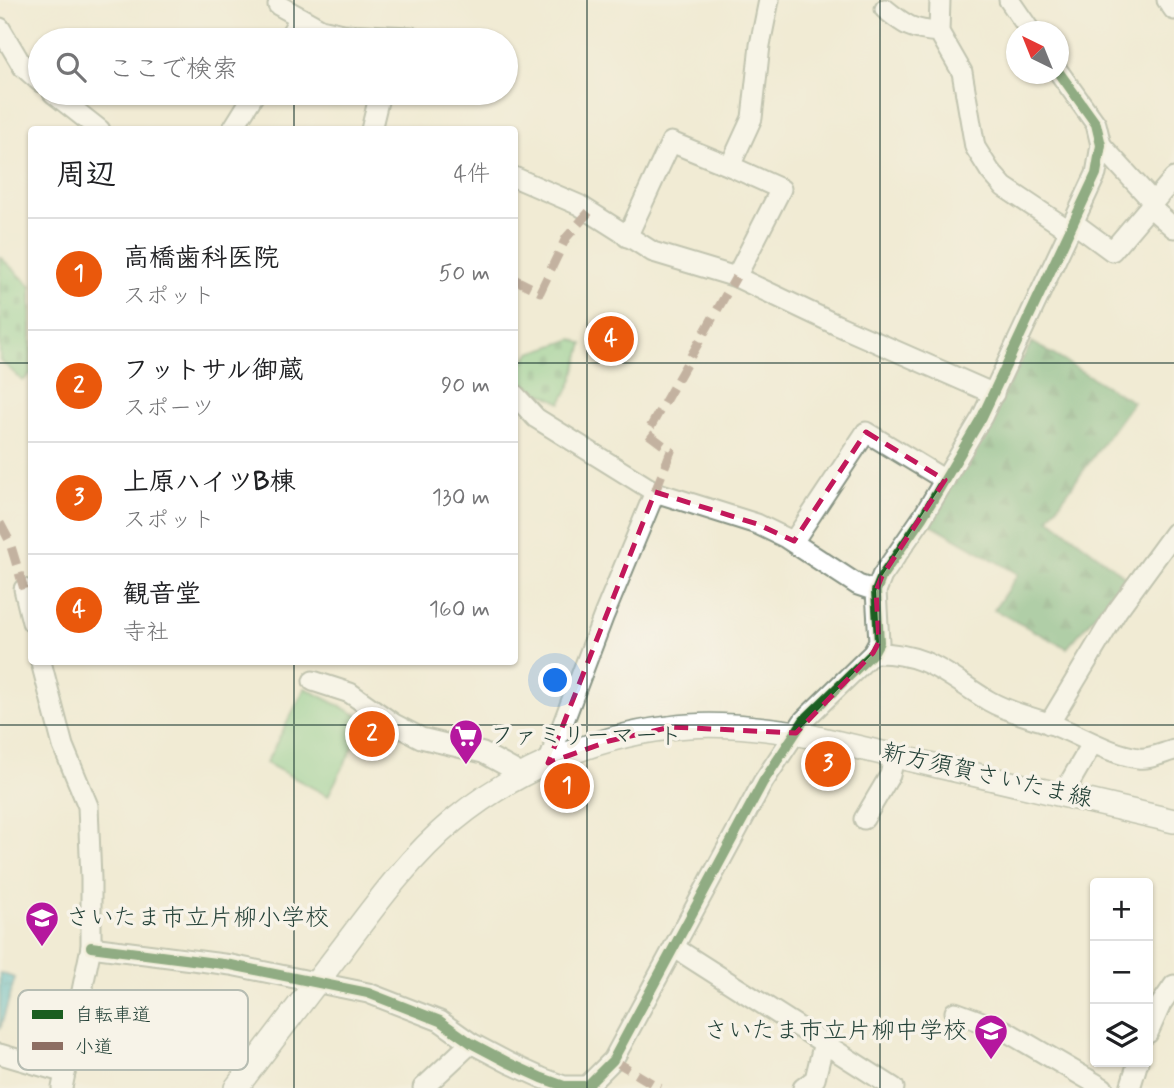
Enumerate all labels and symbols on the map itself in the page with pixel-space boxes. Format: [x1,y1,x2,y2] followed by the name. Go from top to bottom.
[1006,21,1069,84] north arrow
[588,313,634,365] pin: 4
[538,663,572,697] your location
[349,708,395,760] pin: 2
[447,717,485,766] supermarket icon: ファミリーマート
[490,721,682,752] place label: ファミリーマート
[879,737,1095,815] street label: 新方須賀さいたま線
[805,738,851,790] pin: 3
[544,760,590,812] pin: 1
[23,899,61,948] school or university icon: さいたま市立片柳小学校
[66,903,329,934] place label: さいたま市立片柳小学校
[18,990,248,1070] legend
[75,1003,151,1028] text: 自転車道
[972,1012,1010,1061] school or university icon: さいたま市立片柳中学校
[704,1016,967,1047] place label: さいたま市立片柳中学校
[75,1035,113,1060] text: 小道

